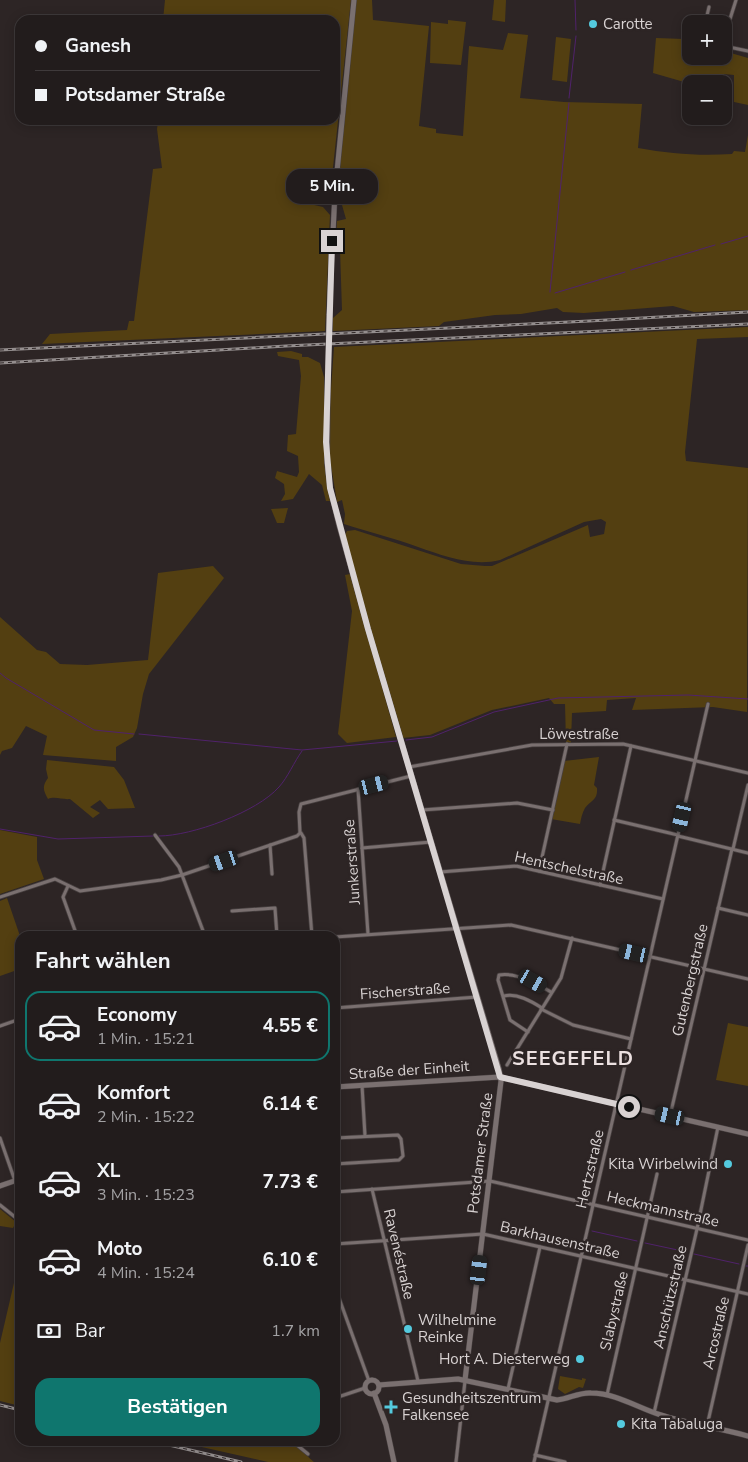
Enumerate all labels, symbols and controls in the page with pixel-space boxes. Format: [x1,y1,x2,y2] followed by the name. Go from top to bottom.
[603,14,653,34] place label: Carotte
[682,15,732,125] map controls
[682,15,732,65] button: +
[587,18,599,30] marker: Carotte
[65,33,131,59] text: Ganesh
[682,75,732,125] button: −
[65,82,225,108] text: Potsdamer Straße
[286,168,378,204] callout: 5 Min.
[309,175,355,197] text: 5 Min.
[321,230,343,252] route end
[539,724,619,744] street label: Löwestraße
[357,774,390,796] car
[671,801,692,833] car
[339,819,365,906] street label: Junkerstraße
[513,847,625,889] street label: Hentschelstraße
[207,849,240,873] car
[667,922,713,1038] street label: Gutenbergstraße
[617,942,650,964] car
[35,946,171,976] text: Fahrt wählen
[516,967,549,995] car
[359,978,451,1004] street label: Fischerstraße
[97,1002,177,1028] text: Economy
[37,1004,82,1049] icon: car
[263,1013,318,1039] text: 4.55 €
[97,1028,195,1050] text: 1 Min. · 15:21
[512,1045,634,1072] district label: SEEGEFELD
[348,1056,471,1084] street label: Straße der Einheit
[97,1080,170,1106] text: Komfort
[37,1082,82,1127] icon: car
[263,1091,318,1117] text: 6.14 €
[463,1091,497,1215] street label: Potsdamer Straße
[618,1096,640,1118] route start
[653,1105,686,1127] car
[97,1106,195,1128] text: 2 Min. · 15:22
[571,1128,609,1210] street label: Hertzstraße
[608,1154,718,1174] place label: Kita Wirbelwind
[97,1158,120,1184] text: XL
[722,1158,734,1170] marker: Kita Wirbelwind
[37,1160,82,1205] icon: car
[263,1169,318,1195] text: 7.73 €
[97,1184,195,1206] text: 3 Min. · 15:23
[605,1186,721,1232] street label: Heckmannstraße
[379,1207,419,1301] street label: Ravenéstraße
[498,1216,622,1264] street label: Barkhausenstraße
[97,1236,143,1262] text: Moto
[37,1238,82,1283] icon: car
[648,1243,692,1351] street label: Anschützstraße
[263,1247,318,1273] text: 6.10 €
[469,1254,488,1286] car
[97,1262,195,1284] text: 4 Min. · 15:24
[595,1269,633,1353] street label: Slabystraße
[698,1295,734,1371] street label: Arcostraße
[418,1310,496,1347] place label: Wilhelmine Reinke
[35,1317,63,1345] icon: cash
[75,1318,105,1344] text: Bar
[271,1320,320,1342] text: 1.7 km
[402,1323,414,1335] marker: Wilhelmine Reinke
[439,1349,570,1369] place label: Hort A. Diesterweg
[574,1353,586,1365] marker: Hort A. Diesterweg
[35,1378,320,1436] button: Bestätigen
[402,1388,541,1425] place label: Gesundheitszentrum Falkensee
[384,1400,398,1414] marker: Gesundheitszentrum Falkensee
[631,1414,723,1434] place label: Kita Tabaluga
[615,1418,627,1430] marker: Kita Tabaluga

